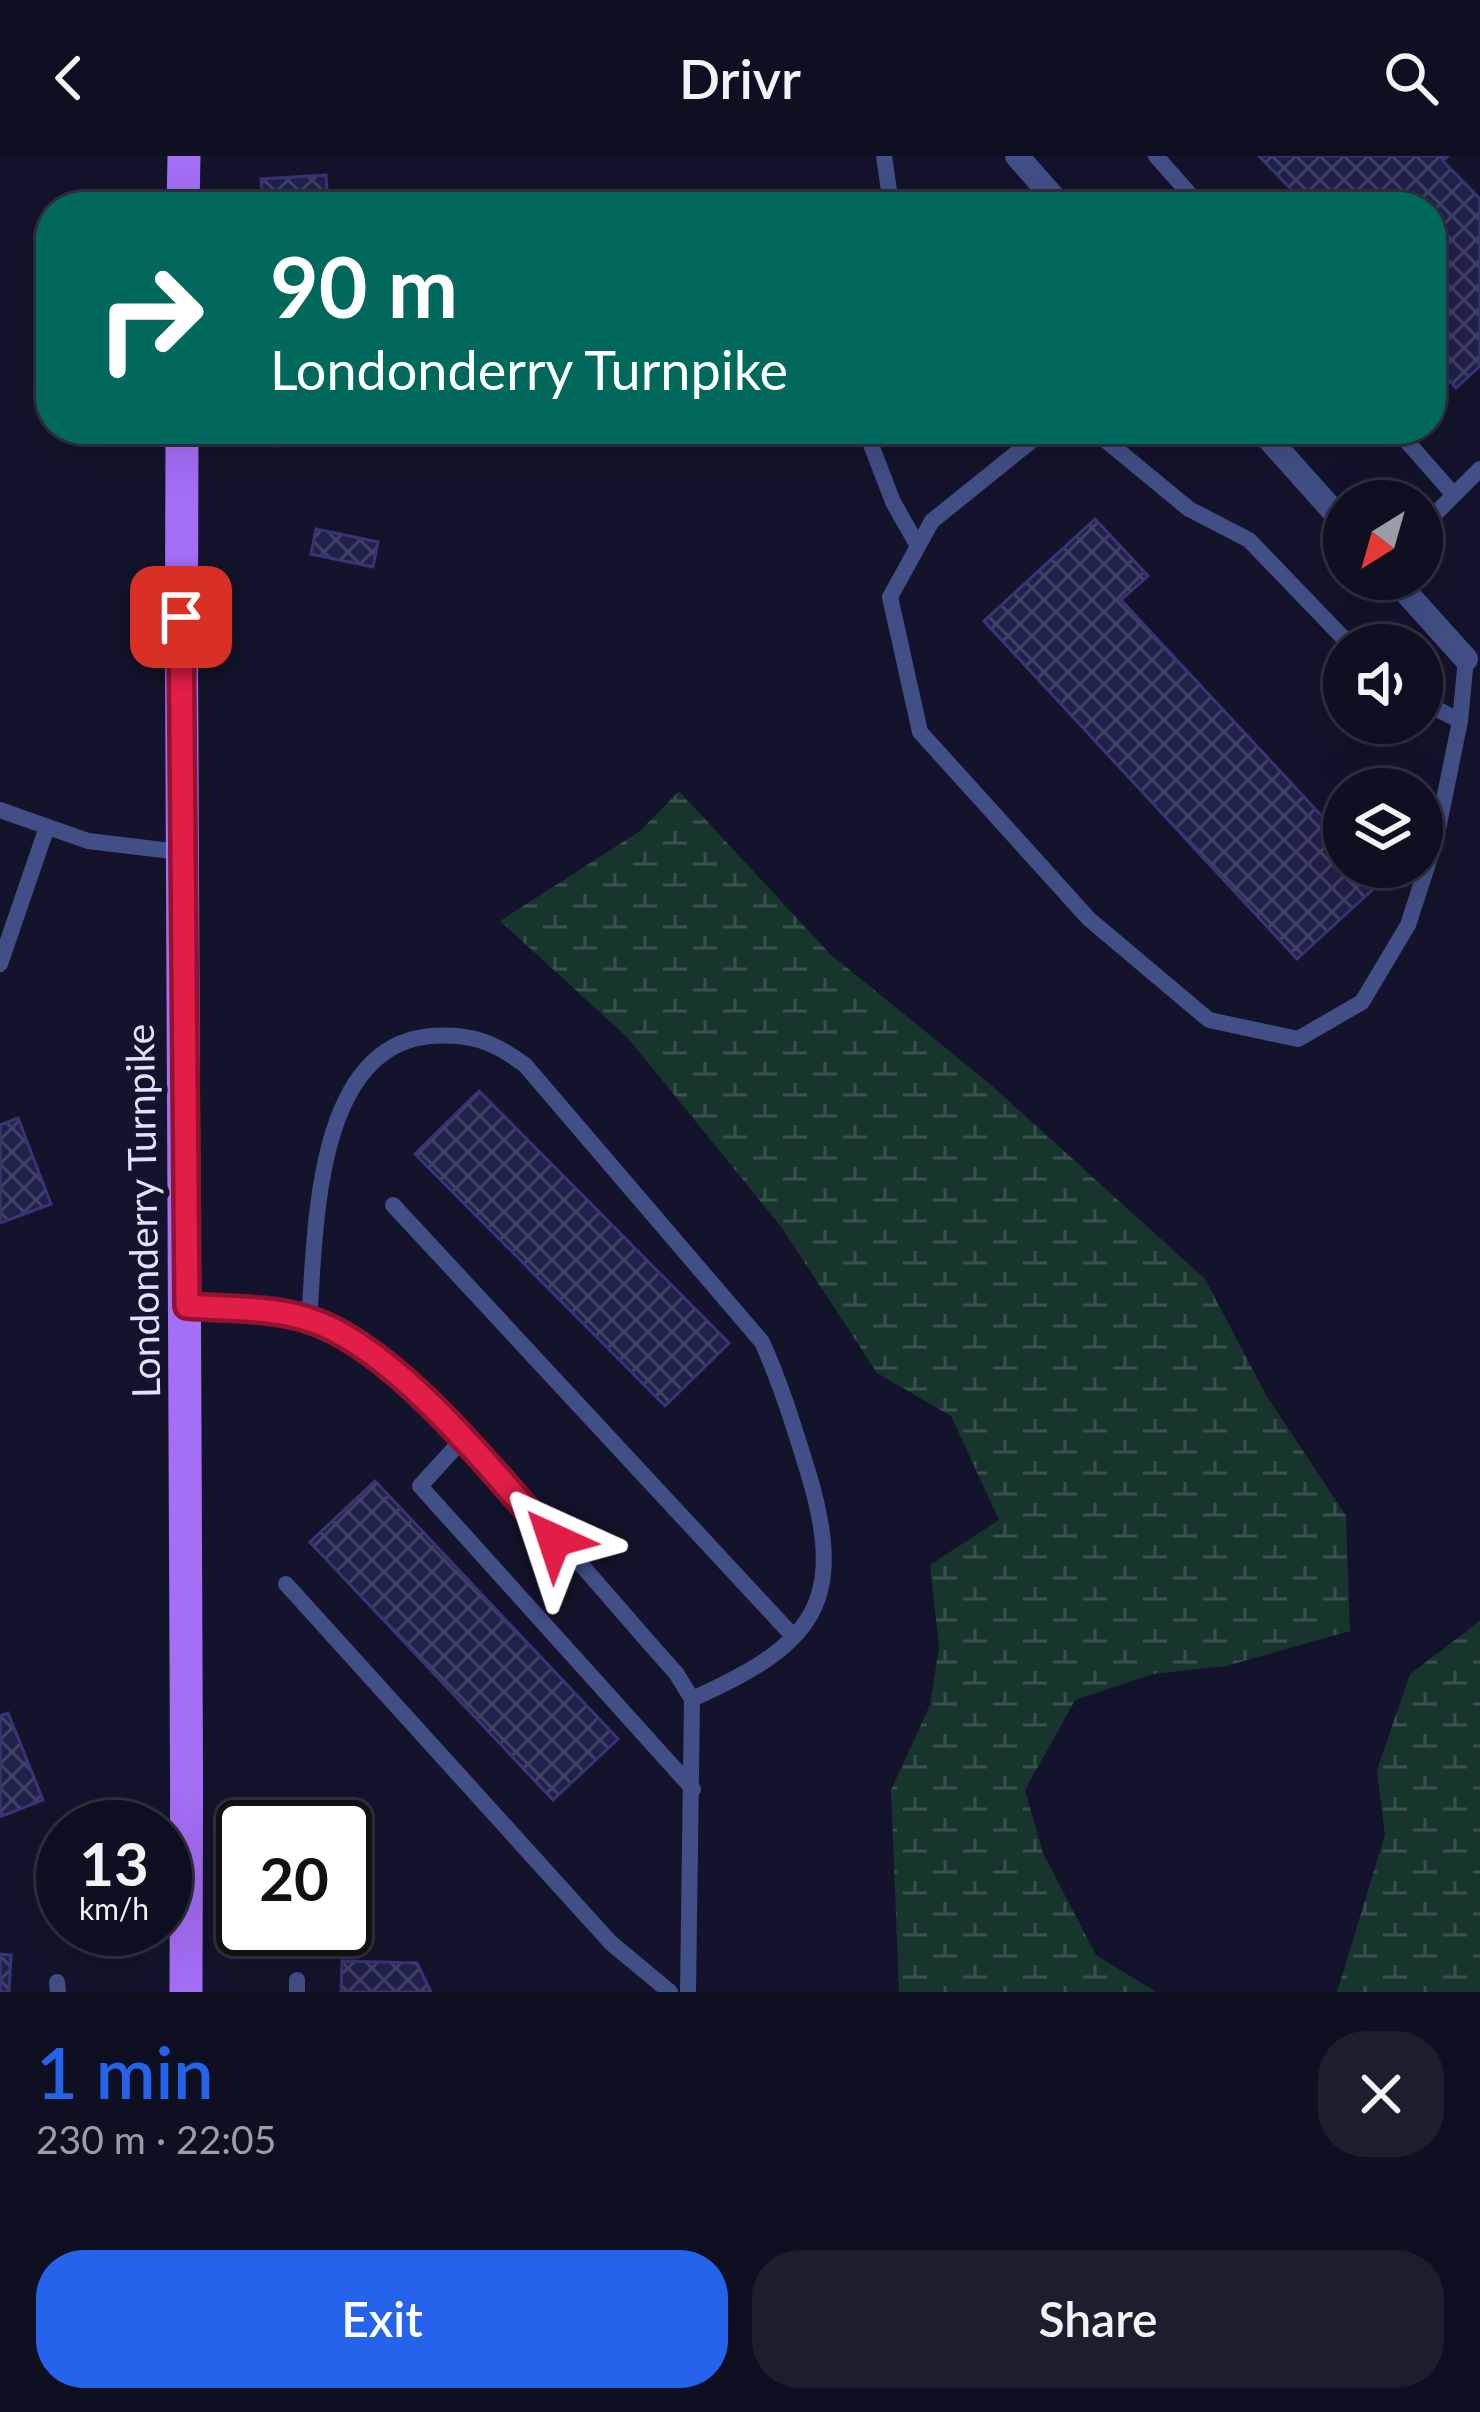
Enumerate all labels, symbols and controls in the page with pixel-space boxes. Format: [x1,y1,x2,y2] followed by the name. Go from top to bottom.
[36,45,102,111] icon: back
[1378,45,1444,111] icon: search
[679,46,801,111] text: Drivr
[270,235,458,336] text: 90 m
[72,240,228,396] icon: right
[270,337,788,402] text: Londonderry Turnpike
[1323,480,1443,600] north arrow
[1323,480,1443,888] map controls
[130,566,232,668] pin
[148,584,214,650] icon: arrive
[1323,624,1443,744] button: sound
[1323,768,1443,888] button: layers
[116,1024,168,1398] street label: Londonderry Turnpike
[491,1477,617,1603] position arrow
[216,1800,372,1956] speed limit sign: 20
[79,1827,149,1899] text: 13
[79,1890,149,1926] text: km/h
[36,2028,214,2114] text: 1 min
[1318,2031,1444,2157] button: close
[36,2116,276,2162] text: 230 m · 22:05
[36,2250,728,2388] button: Exit
[752,2250,1444,2388] button: Share

